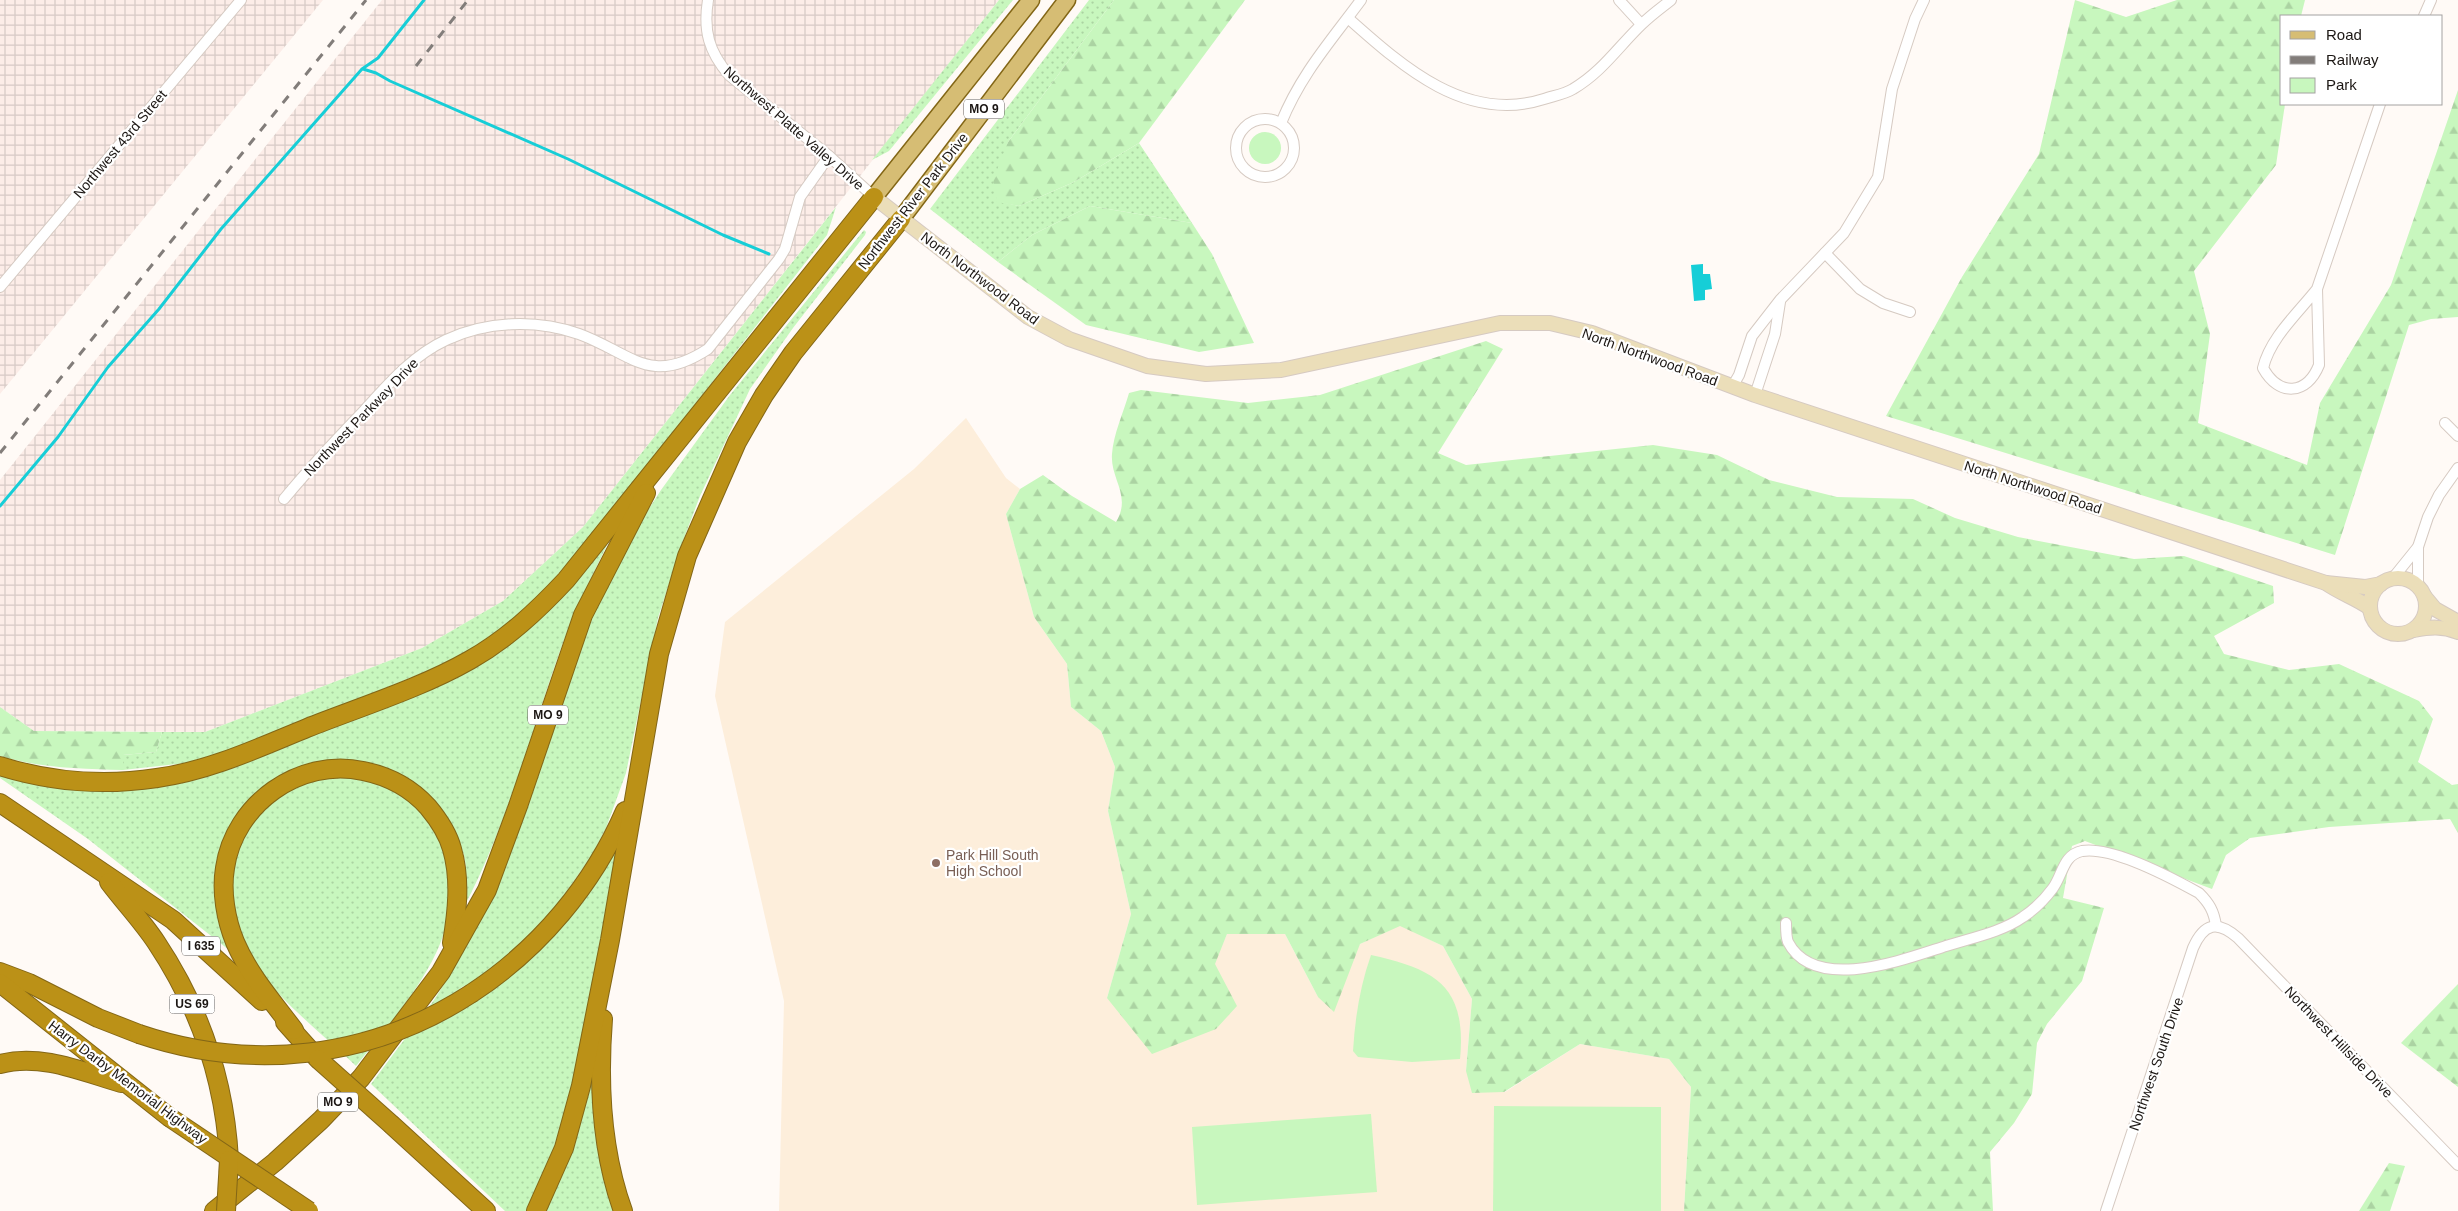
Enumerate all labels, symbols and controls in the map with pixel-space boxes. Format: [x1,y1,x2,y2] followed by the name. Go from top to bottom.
[2280,15,2443,105] legend
[2326,26,2362,43] text: Road
[2326,51,2379,68] text: Railway
[721,63,867,193] street label: Northwest Platte Valley Drive
[2326,76,2357,93] text: Park
[70,87,170,201] street label: Northwest 43rd Street
[964,100,1004,118] road number: MO 9
[855,129,971,272] street label: Northwest River Park Drive
[918,229,1042,327] street label: North Northwood Road
[1580,325,1720,389] street label: North Northwood Road
[301,355,421,479] street label: Northwest Parkway Drive
[1962,457,2104,517] street label: North Northwood Road
[528,706,568,724] road number: MO 9
[946,847,1039,879] place label: Park Hill South High School
[930,857,942,869] marker: Park Hill South High School
[182,936,220,956] road number: I 635
[2282,983,2397,1101] street label: Northwest Hillside Drive
[170,994,214,1014] road number: US 69
[2126,995,2186,1133] street label: Northwest South Drive
[46,1017,210,1147] street label: Harry Darby Memorial Highway
[318,1092,358,1112] road number: MO 9

